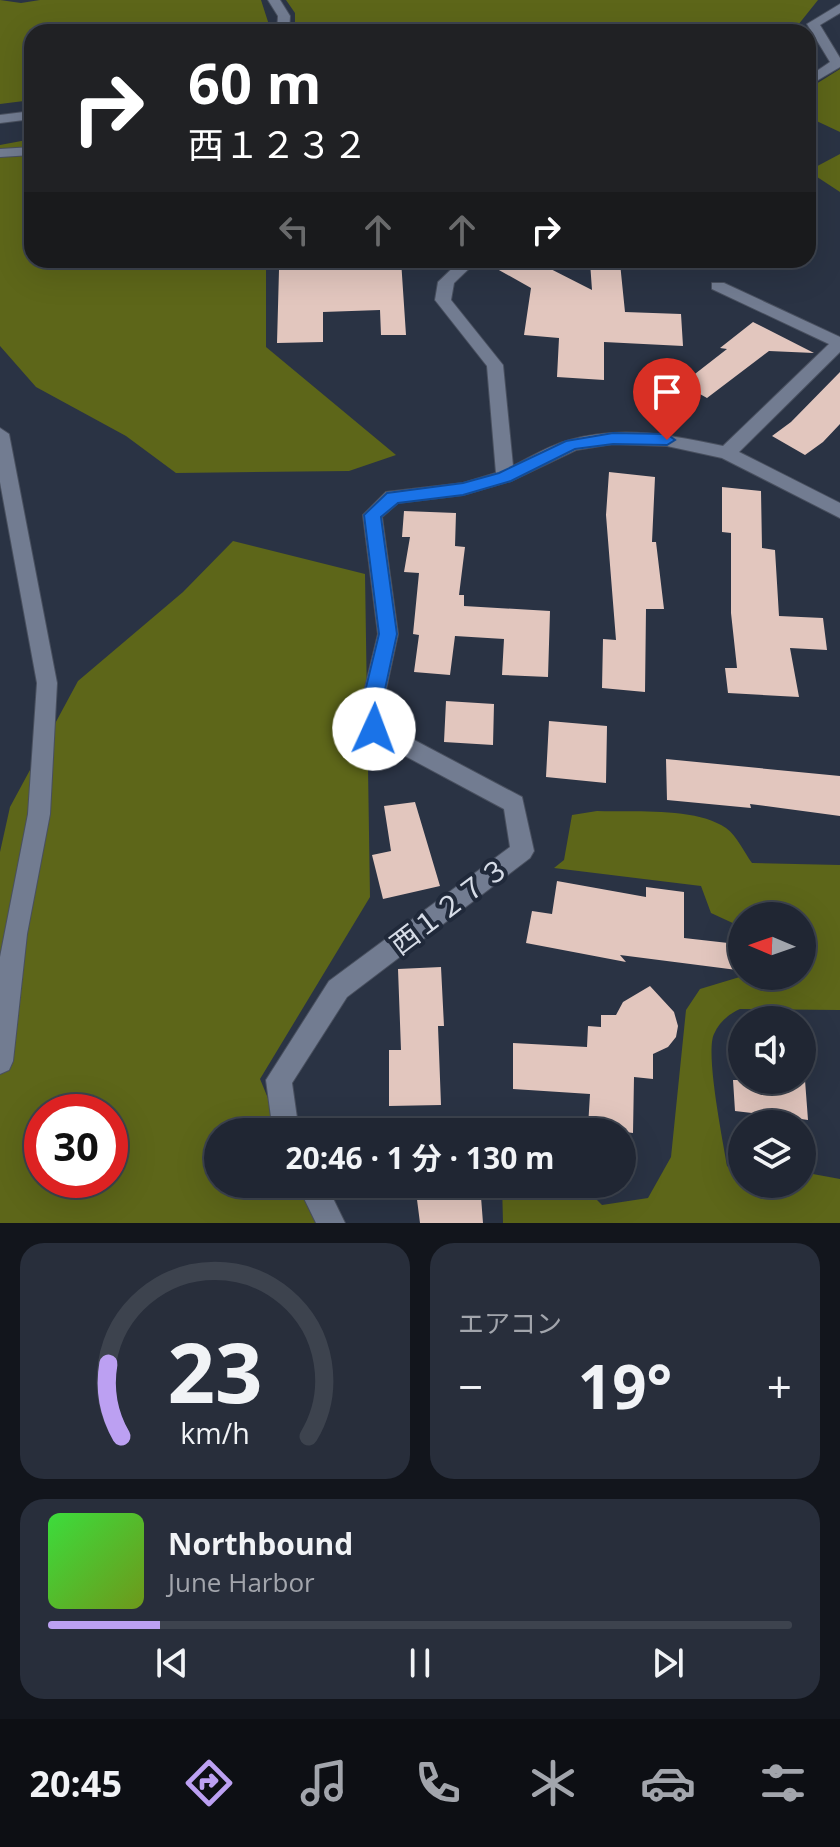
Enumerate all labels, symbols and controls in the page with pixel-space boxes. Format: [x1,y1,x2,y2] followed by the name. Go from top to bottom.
[188,44,322,120] text: 60 m
[56,56,160,160] icon: right
[188,120,368,169] text: 西１２３２
[272,208,316,252] icon: left
[356,208,400,252] icon: ahead
[440,208,484,252] icon: ahead
[524,208,568,252] icon: right
[633,358,701,440] pin
[645,370,689,414] icon: arrive
[332,687,416,771] position arrow
[382,848,516,962] street label: 西１２７３
[728,902,816,990] north arrow
[728,902,816,1198] map controls
[728,1006,816,1094] button: sound
[24,1094,128,1198] speed limit sign: 30
[728,1110,816,1198] button: layers
[285,1137,555,1178] text: 20:46 · 1 分 · 130 m
[458,1305,562,1341] text: エアコン
[167,1314,263,1427] text: 23
[578,1345,672,1427] text: 19°
[458,1356,483,1416] text: −
[767,1356,792,1416] text: +
[180,1413,250,1452] text: km/h
[168,1523,353,1564] text: Northbound
[168,1564,315,1600] text: June Harbor
[150,1641,194,1685] icon: previous
[398,1641,442,1685] icon: pause
[646,1641,690,1685] icon: next
[181,1755,237,1811] icon: directions
[296,1755,352,1811] icon: music
[410,1755,466,1811] icon: phone
[525,1755,581,1811] icon: climate
[640,1755,696,1811] icon: car
[755,1755,811,1811] icon: filters
[29,1759,122,1808] text: 20:45

